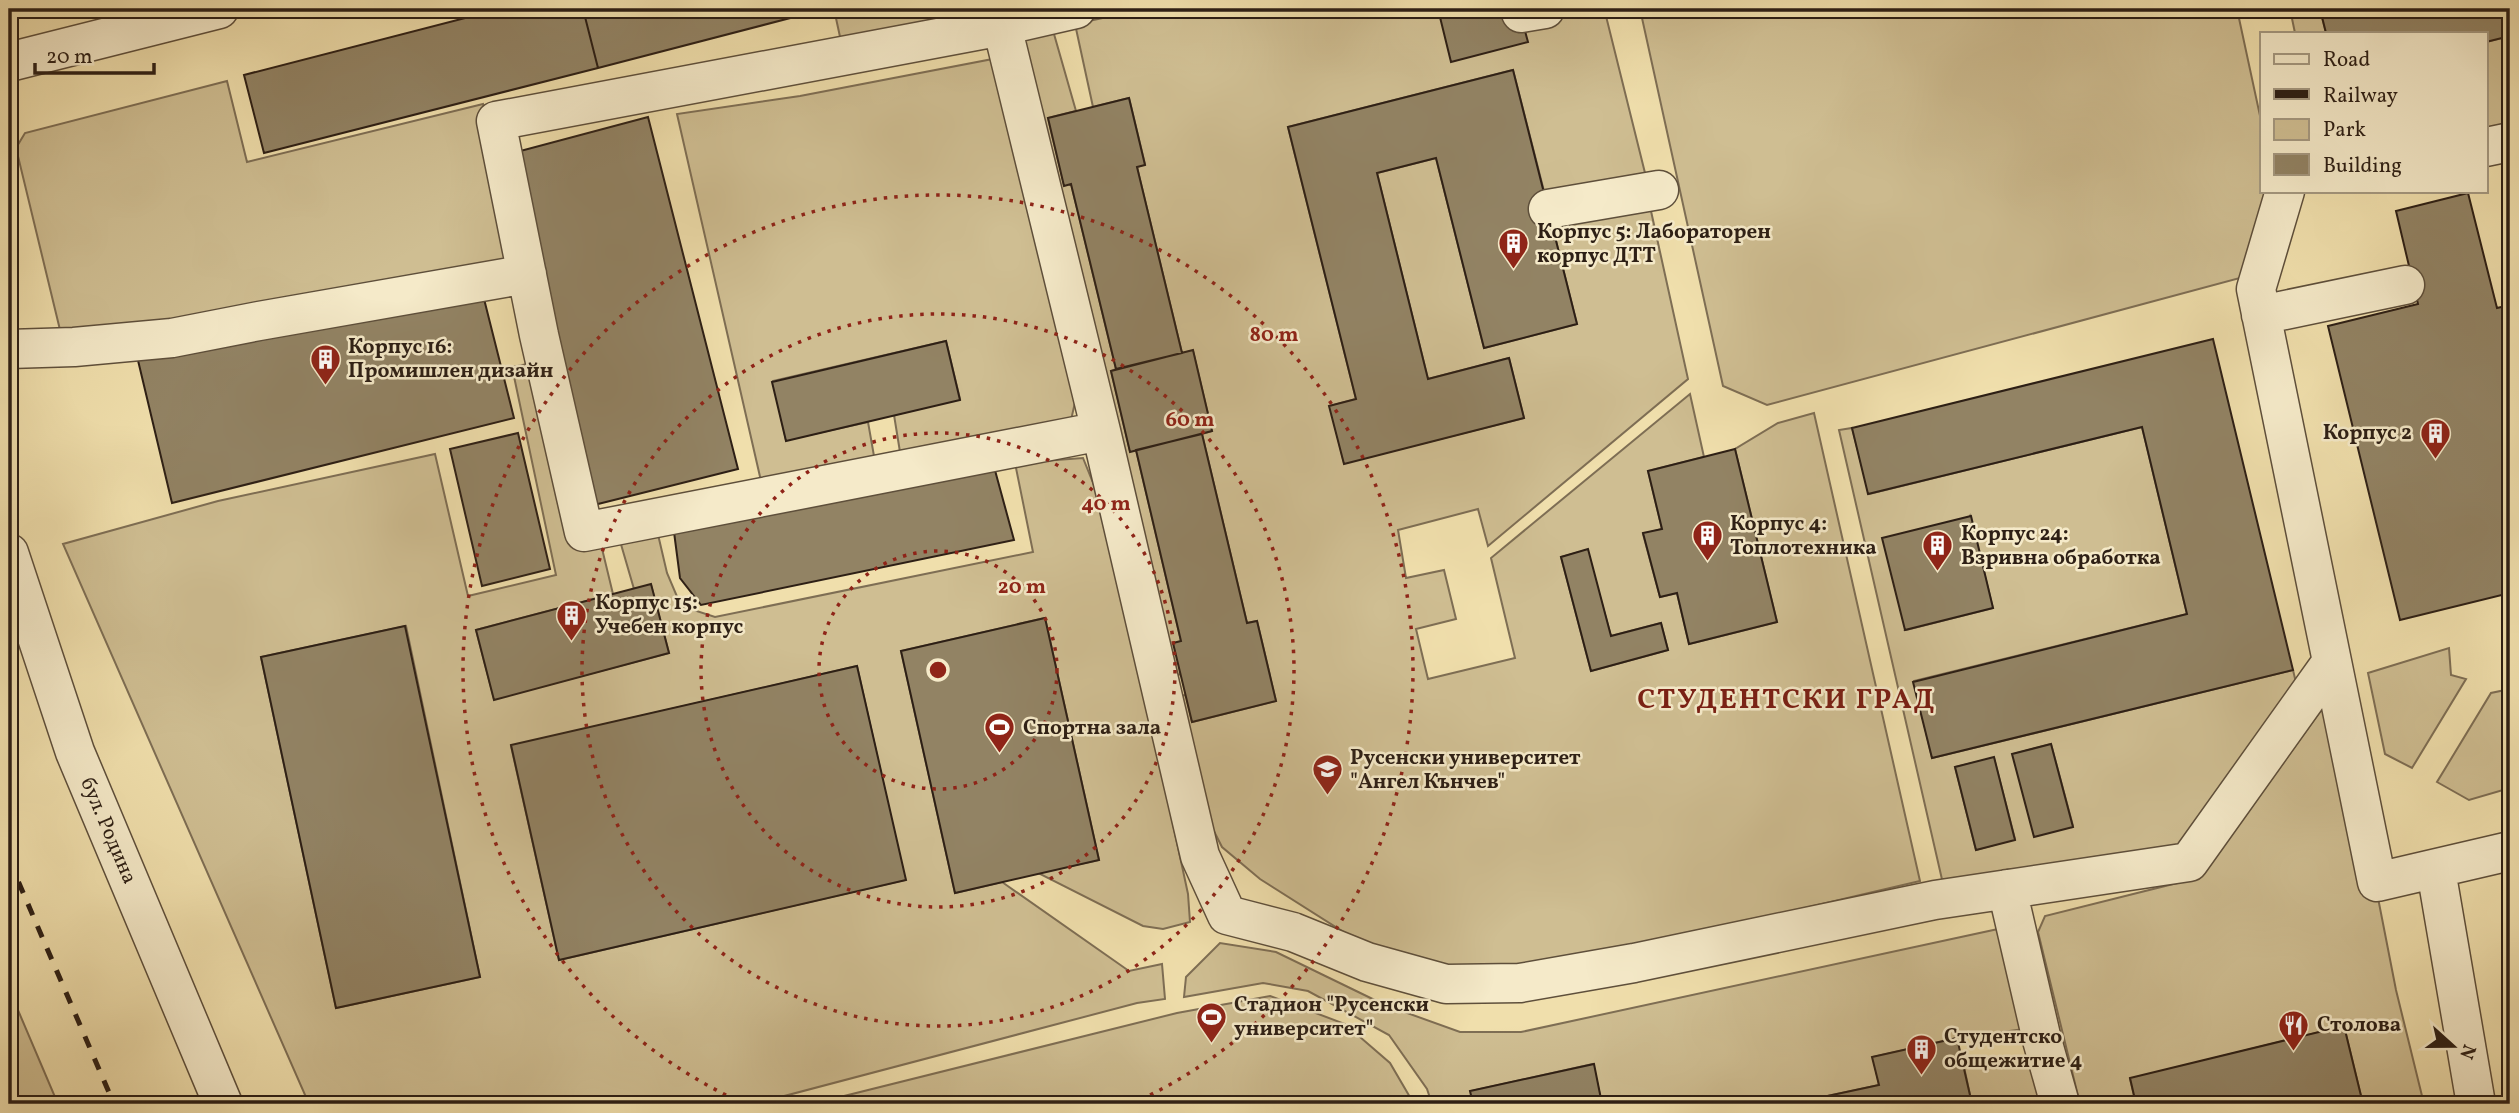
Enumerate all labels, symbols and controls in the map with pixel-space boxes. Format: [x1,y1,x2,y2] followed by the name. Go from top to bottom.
[35,32,154,76] scale bar
[2260,32,2488,192] legend
[46,43,92,72] text: 20 m
[2323,46,2370,75] text: Road
[2323,82,2399,111] text: Railway
[2323,116,2366,145] text: Park
[2323,152,2402,181] text: Building
[1537,218,1771,271] place label: Корпус 5: Лабораторен корпус ДТТ
[1497,227,1531,271] building icon: Корпус 5: Лабораторен корпус ДТТ
[1250,321,1298,350] text: 80 m
[348,333,553,386] place label: Корпус 16: Промишлен дизайн
[308,342,342,386] building icon: Корпус 16: Промишлен дизайн
[1166,406,1214,435] text: 60 m
[2418,416,2452,460] building icon: Корпус 2
[2323,419,2412,448] place label: Корпус 2
[1081,490,1131,519] text: 40 m
[1730,510,1877,563] place label: Корпус 4: Топлотехника
[1690,519,1724,563] building icon: Корпус 4: Топлотехника
[1961,520,2161,573] place label: Корпус 24: Взривна обработка
[1921,529,1955,573] building icon: Корпус 24: Взривна обработка
[998,573,1046,602] text: 20 m
[595,589,744,642] place label: Корпус 15: Учебен корпус
[555,598,589,642] building icon: Корпус 15: Учебен корпус
[926,658,950,682] centre of rings
[1637,681,1937,720] district label: СТУДЕНТСКИ ГРАД
[983,711,1017,755] sports icon: Спортна зала
[1023,714,1161,743] place label: Спортна зала
[1350,744,1581,797] place label: Русенски университет "Ангел Кънчев"
[1310,753,1344,797] school or university icon: Русенски университет "Ангел Кънчев"
[73,773,143,889] street label: бул. Родина
[1234,991,1429,1044] place label: Стадион "Русенски университет"
[1194,1000,1228,1044] sports icon: Стадион "Русенски университет"
[2277,1008,2311,1052] restaurant icon: Столова
[2317,1011,2401,1040] place label: Столова
[2418,1012,2488,1082] north arrow
[1944,1023,2083,1076] place label: Студентско общежитие 4
[1904,1032,1938,1076] building icon: Студентско общежитие 4
[2452,1040,2482,1063] text: N

